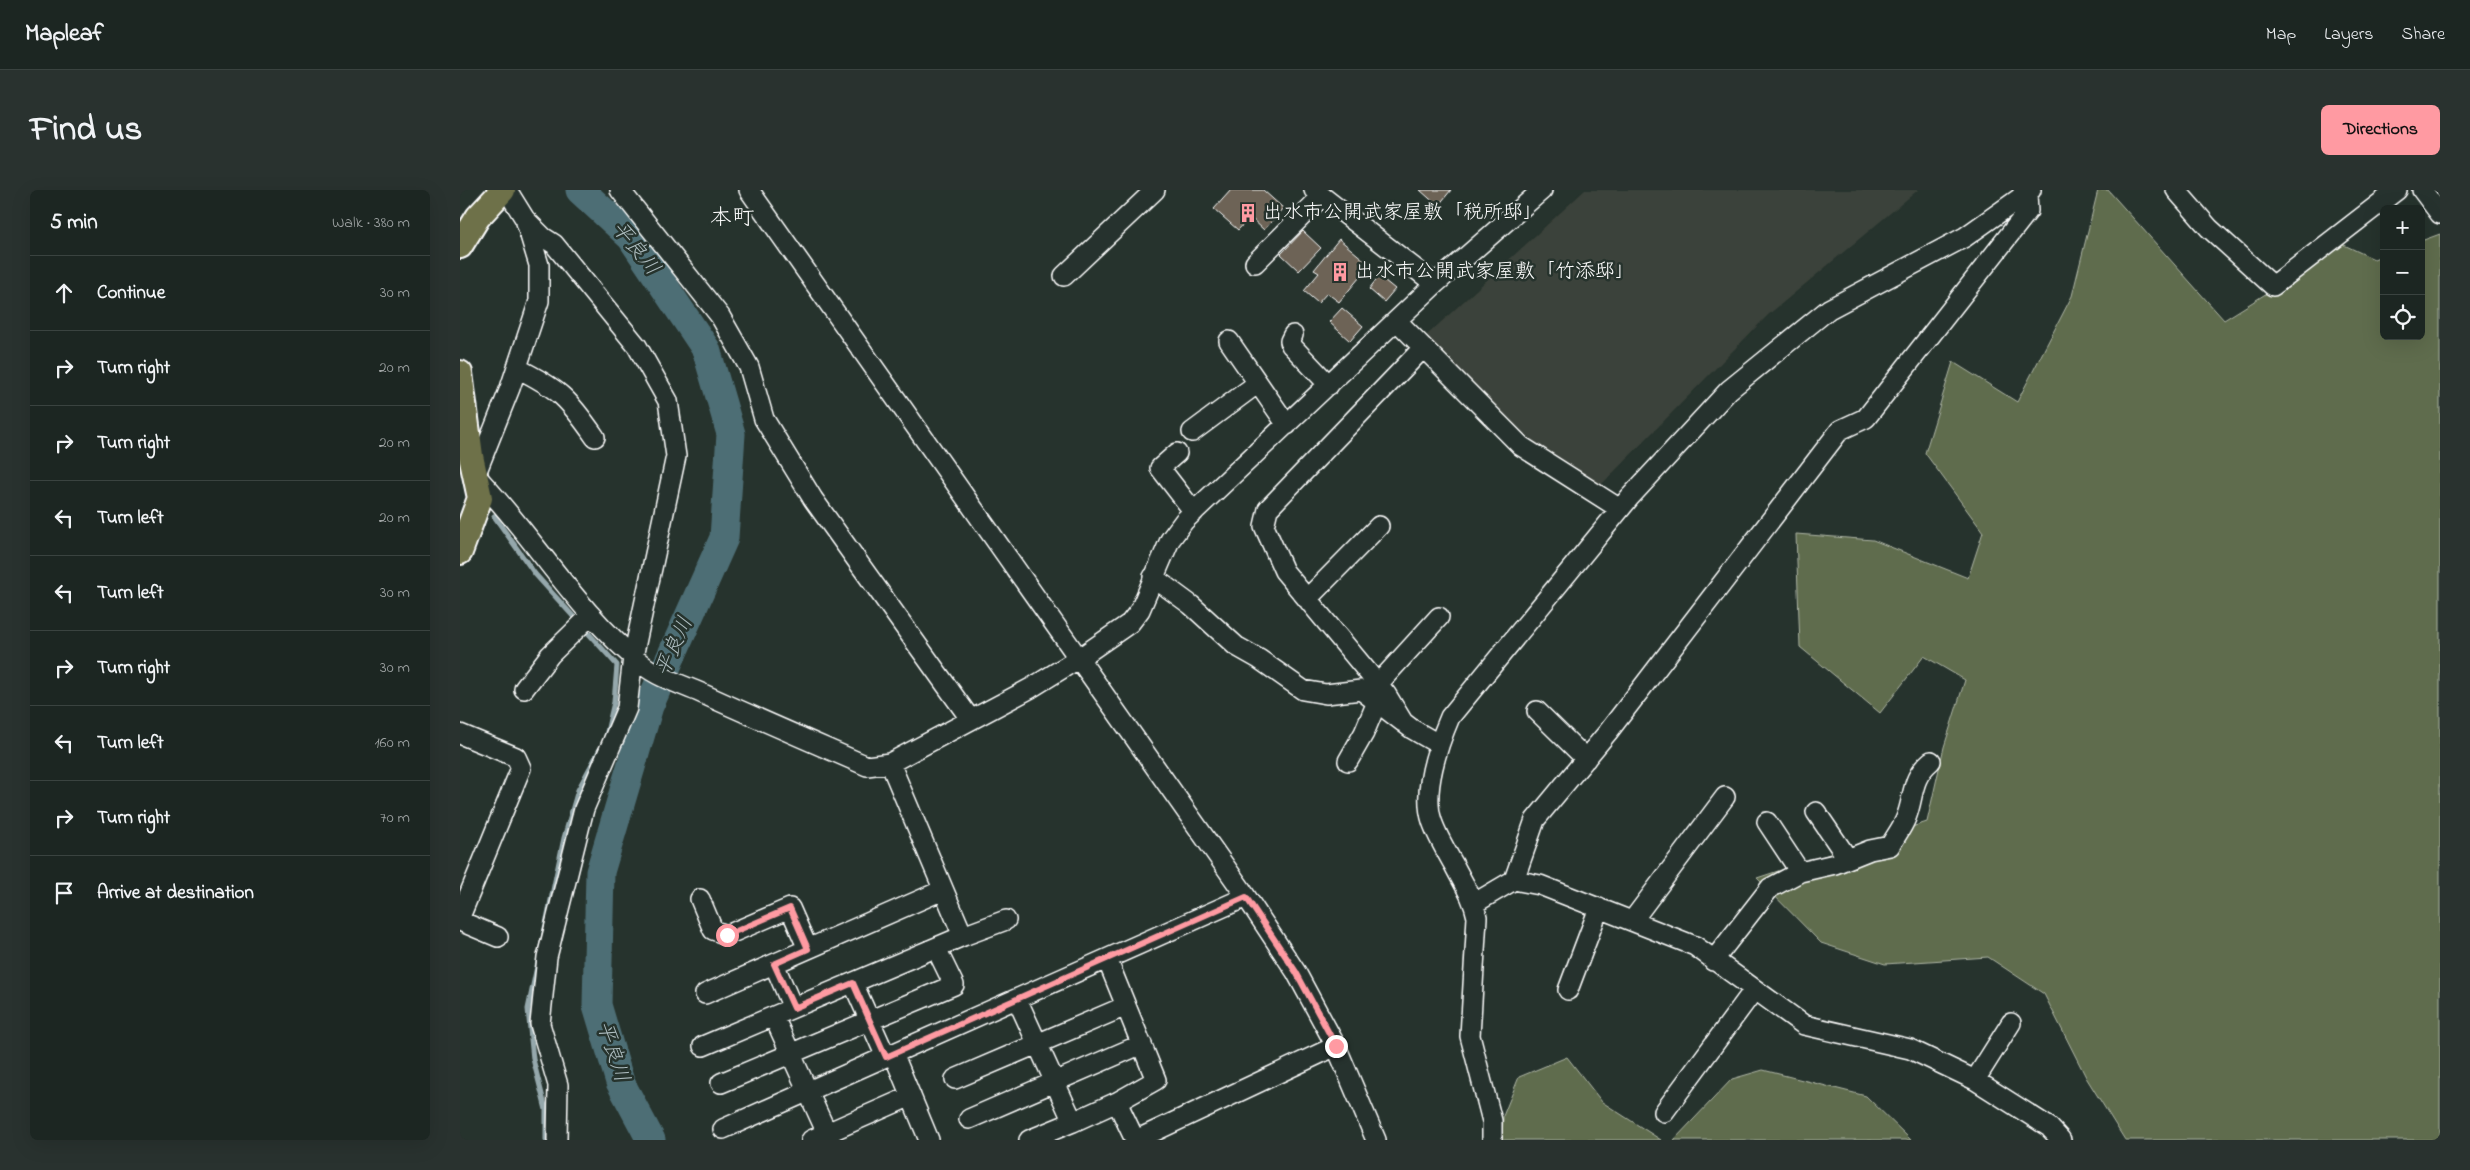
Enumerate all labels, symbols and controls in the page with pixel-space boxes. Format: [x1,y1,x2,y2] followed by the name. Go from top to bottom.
[25,17,104,52] text: Mapleaf
[2266,22,2296,48] text: Map
[2324,22,2374,48] text: Layers
[2402,22,2445,48] text: Share
[30,105,142,156] text: Find us
[2321,105,2440,155] button: Directions
[1263,199,1543,228] place label: 出水市公開武家屋敷「税所邸」
[1237,202,1259,224] building icon: 出水市公開武家屋敷「税所邸」
[710,203,754,235] district label: 本町
[2380,205,2425,340] map controls
[2380,205,2425,250] button: +
[50,208,98,238] text: 5 min
[332,211,410,235] text: Walk · 380 m
[604,215,666,283] water label: 平良川
[2380,250,2425,295] button: −
[1355,258,1635,287] place label: 出水市公開武家屋敷「竹添邸」
[1329,261,1351,283] building icon: 出水市公開武家屋敷「竹添邸」
[50,279,78,307] icon: ahead
[97,280,165,307] text: Continue
[380,281,410,305] text: 30 m
[2380,295,2425,340] button: locate
[50,354,78,382] icon: right
[97,355,170,382] text: Turn right
[379,356,410,380] text: 20 m
[50,429,78,457] icon: right
[97,430,170,457] text: Turn right
[379,431,410,455] text: 20 m
[50,504,78,532] icon: left
[97,505,164,532] text: Turn left
[379,506,410,530] text: 20 m
[50,579,78,607] icon: left
[97,580,164,607] text: Turn left
[380,581,410,605] text: 30 m
[648,612,702,682] water label: 平良川
[50,654,78,682] icon: right
[97,655,170,682] text: Turn right
[380,656,410,680] text: 30 m
[50,729,78,757] icon: left
[97,730,164,757] text: Turn left
[375,731,410,755] text: 160 m
[50,804,78,832] icon: right
[97,805,170,832] text: Turn right
[380,806,410,830] text: 70 m
[50,879,78,907] icon: arrive
[97,880,254,907] text: Arrive at destination
[716,924,739,947] route start
[588,1017,636,1087] water label: 平良川
[1325,1035,1348,1058] route end

